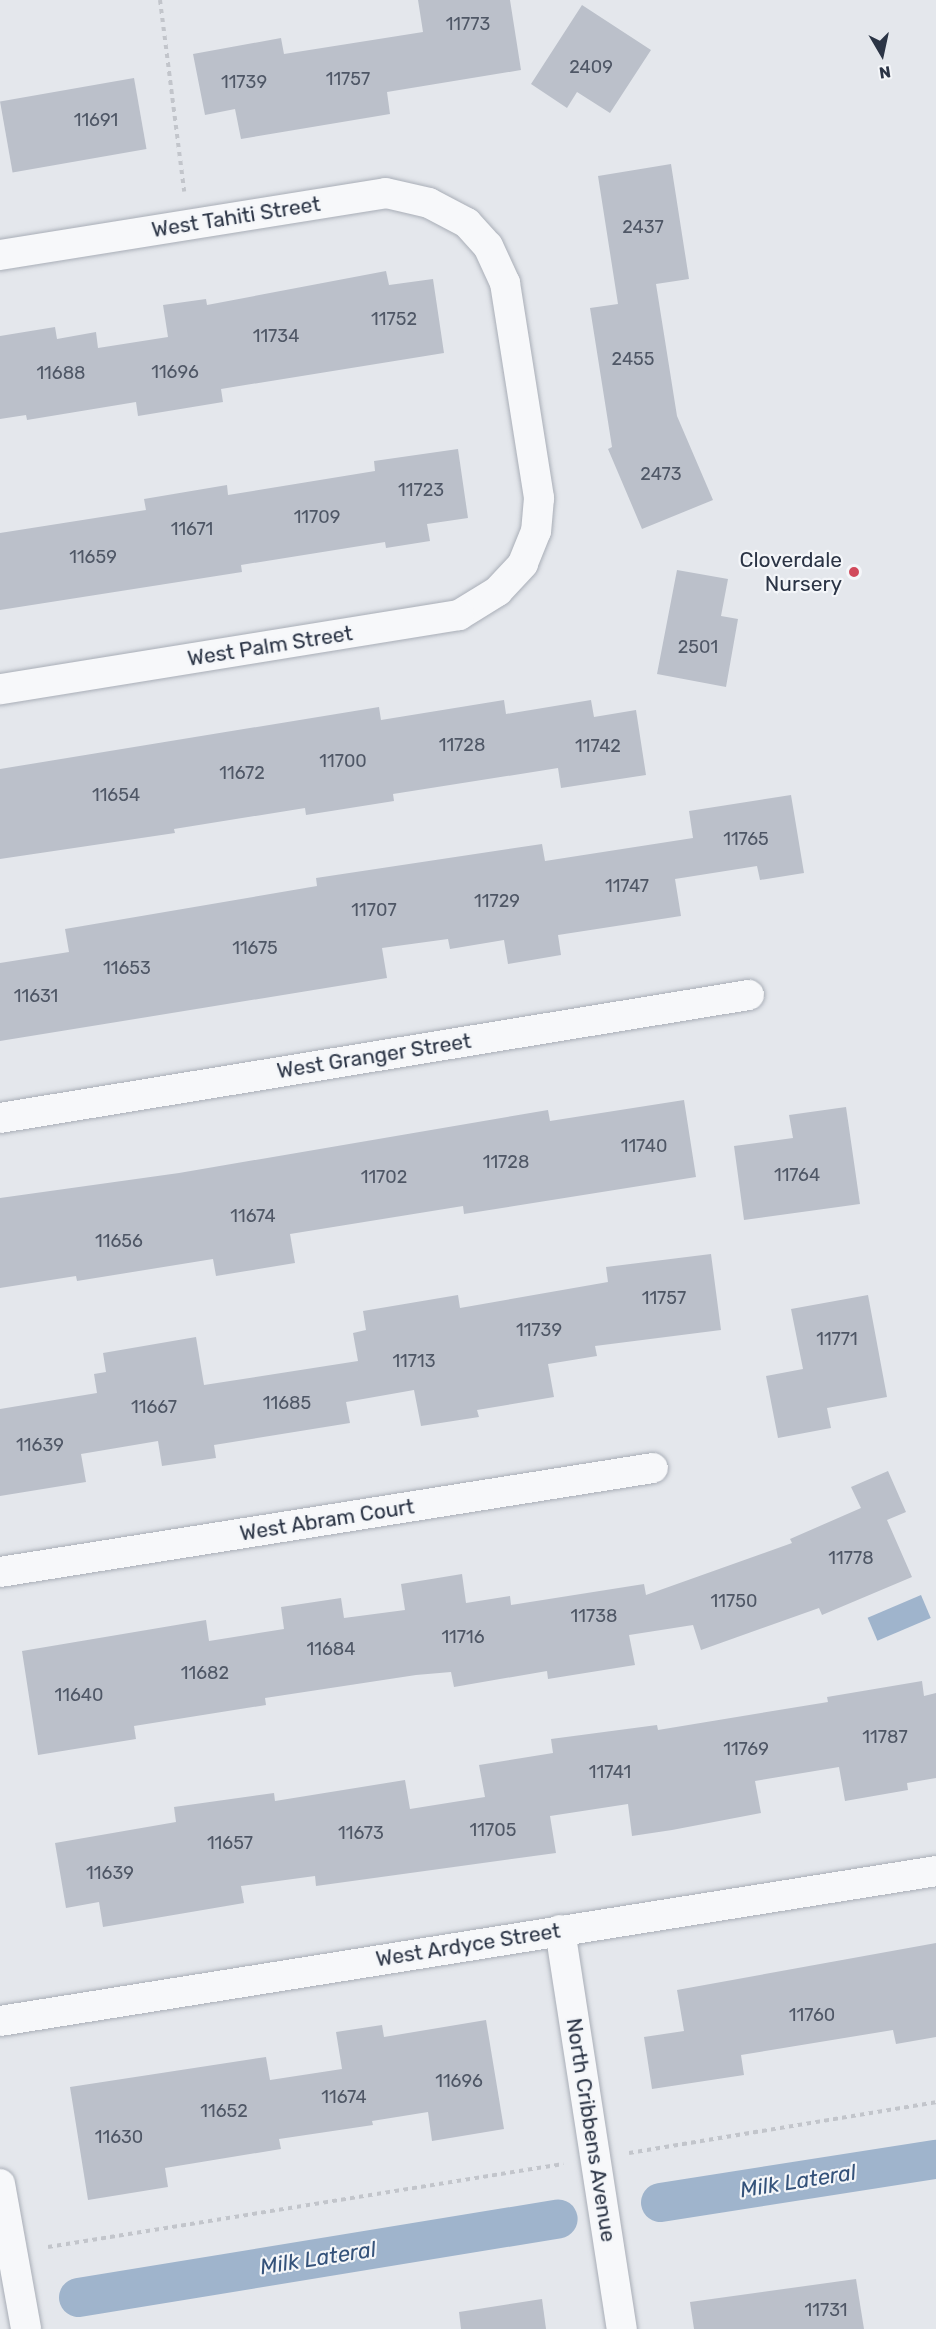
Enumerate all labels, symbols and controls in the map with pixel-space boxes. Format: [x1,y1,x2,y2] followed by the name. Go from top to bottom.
[446,13,490,35] house number: 11773
[852,24,912,84] north arrow
[569,56,613,78] house number: 2409
[878,62,892,83] text: N
[326,68,370,90] house number: 11757
[221,71,267,93] house number: 11739
[74,109,118,131] house number: 11691
[150,191,322,243] street label: West Tahiti Street
[622,216,664,238] house number: 2437
[371,308,417,330] house number: 11752
[253,325,299,347] house number: 11734
[612,348,654,370] house number: 2455
[151,361,199,383] house number: 11696
[36,362,86,384] house number: 11688
[640,463,682,485] house number: 2473
[398,479,444,501] house number: 11723
[294,506,340,528] house number: 11709
[171,518,213,540] house number: 11671
[69,546,117,568] house number: 11659
[740,547,842,597] place label: Cloverdale Nursery
[847,565,861,579] marker: Cloverdale Nursery
[186,621,354,671] street label: West Palm Street
[678,636,718,658] house number: 2501
[439,734,485,756] house number: 11728
[575,735,621,757] house number: 11742
[319,750,367,772] house number: 11700
[219,762,265,784] house number: 11672
[92,784,140,806] house number: 11654
[723,828,769,850] house number: 11765
[605,875,649,897] house number: 11747
[474,890,520,912] house number: 11729
[351,899,397,921] house number: 11707
[232,937,278,959] house number: 11675
[103,957,151,979] house number: 11653
[14,985,58,1007] house number: 11631
[275,1028,473,1084] street label: West Granger Street
[621,1135,667,1157] house number: 11740
[483,1151,529,1173] house number: 11728
[774,1164,820,1186] house number: 11764
[361,1166,407,1188] house number: 11702
[230,1205,276,1227] house number: 11674
[95,1230,143,1252] house number: 11656
[642,1287,686,1309] house number: 11757
[516,1319,562,1341] house number: 11739
[816,1328,858,1350] house number: 11771
[392,1350,436,1372] house number: 11713
[263,1392,311,1414] house number: 11685
[131,1396,177,1418] house number: 11667
[16,1434,64,1456] house number: 11639
[238,1494,416,1546] street label: West Abram Court
[828,1547,874,1569] house number: 11778
[711,1590,757,1612] house number: 11750
[571,1605,617,1627] house number: 11738
[441,1626,485,1648] house number: 11716
[307,1638,355,1660] house number: 11684
[181,1662,229,1684] house number: 11682
[55,1684,103,1706] house number: 11640
[862,1726,908,1748] house number: 11787
[723,1738,769,1760] house number: 11769
[589,1761,631,1783] house number: 11741
[470,1819,516,1841] house number: 11705
[338,1822,384,1844] house number: 11673
[207,1832,253,1854] house number: 11657
[86,1862,134,1884] house number: 11639
[374,1918,562,1972] street label: West Ardyce Street
[789,2004,835,2026] house number: 11760
[561,2016,621,2244] street label: North Cribbens Avenue
[435,2070,483,2092] house number: 11696
[321,2086,367,2108] house number: 11674
[200,2100,248,2122] house number: 11652
[95,2126,143,2148] house number: 11630
[738,2159,858,2203] water label: Milk Lateral
[258,2236,378,2280] water label: Milk Lateral
[805,2299,847,2321] house number: 11731

